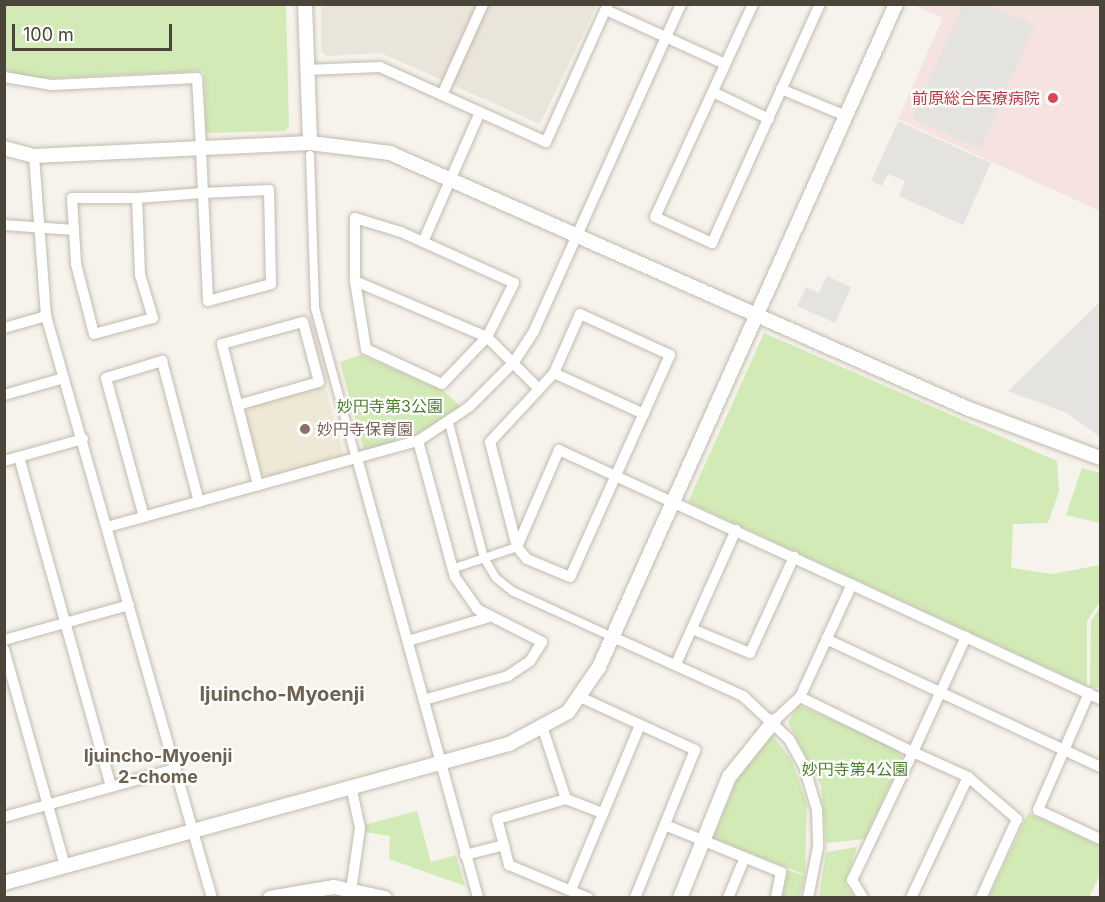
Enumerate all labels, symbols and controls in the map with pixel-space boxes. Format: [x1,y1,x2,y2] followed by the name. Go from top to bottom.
[15,12,176,50] scale bar
[23,24,74,45] text: 100 m
[912,88,1040,108] place label: 前原総合医療病院
[1044,89,1062,107] marker: 前原総合医療病院
[337,396,443,416] park label: 妙円寺第3公園
[317,419,413,439] place label: 妙円寺保育園
[298,422,312,436] marker: 妙円寺保育園
[199,682,365,706] district label: Ijuincho-Myoenji
[84,746,232,789] district label: Ijuincho-Myoenji 2-chome
[802,759,908,779] park label: 妙円寺第4公園

